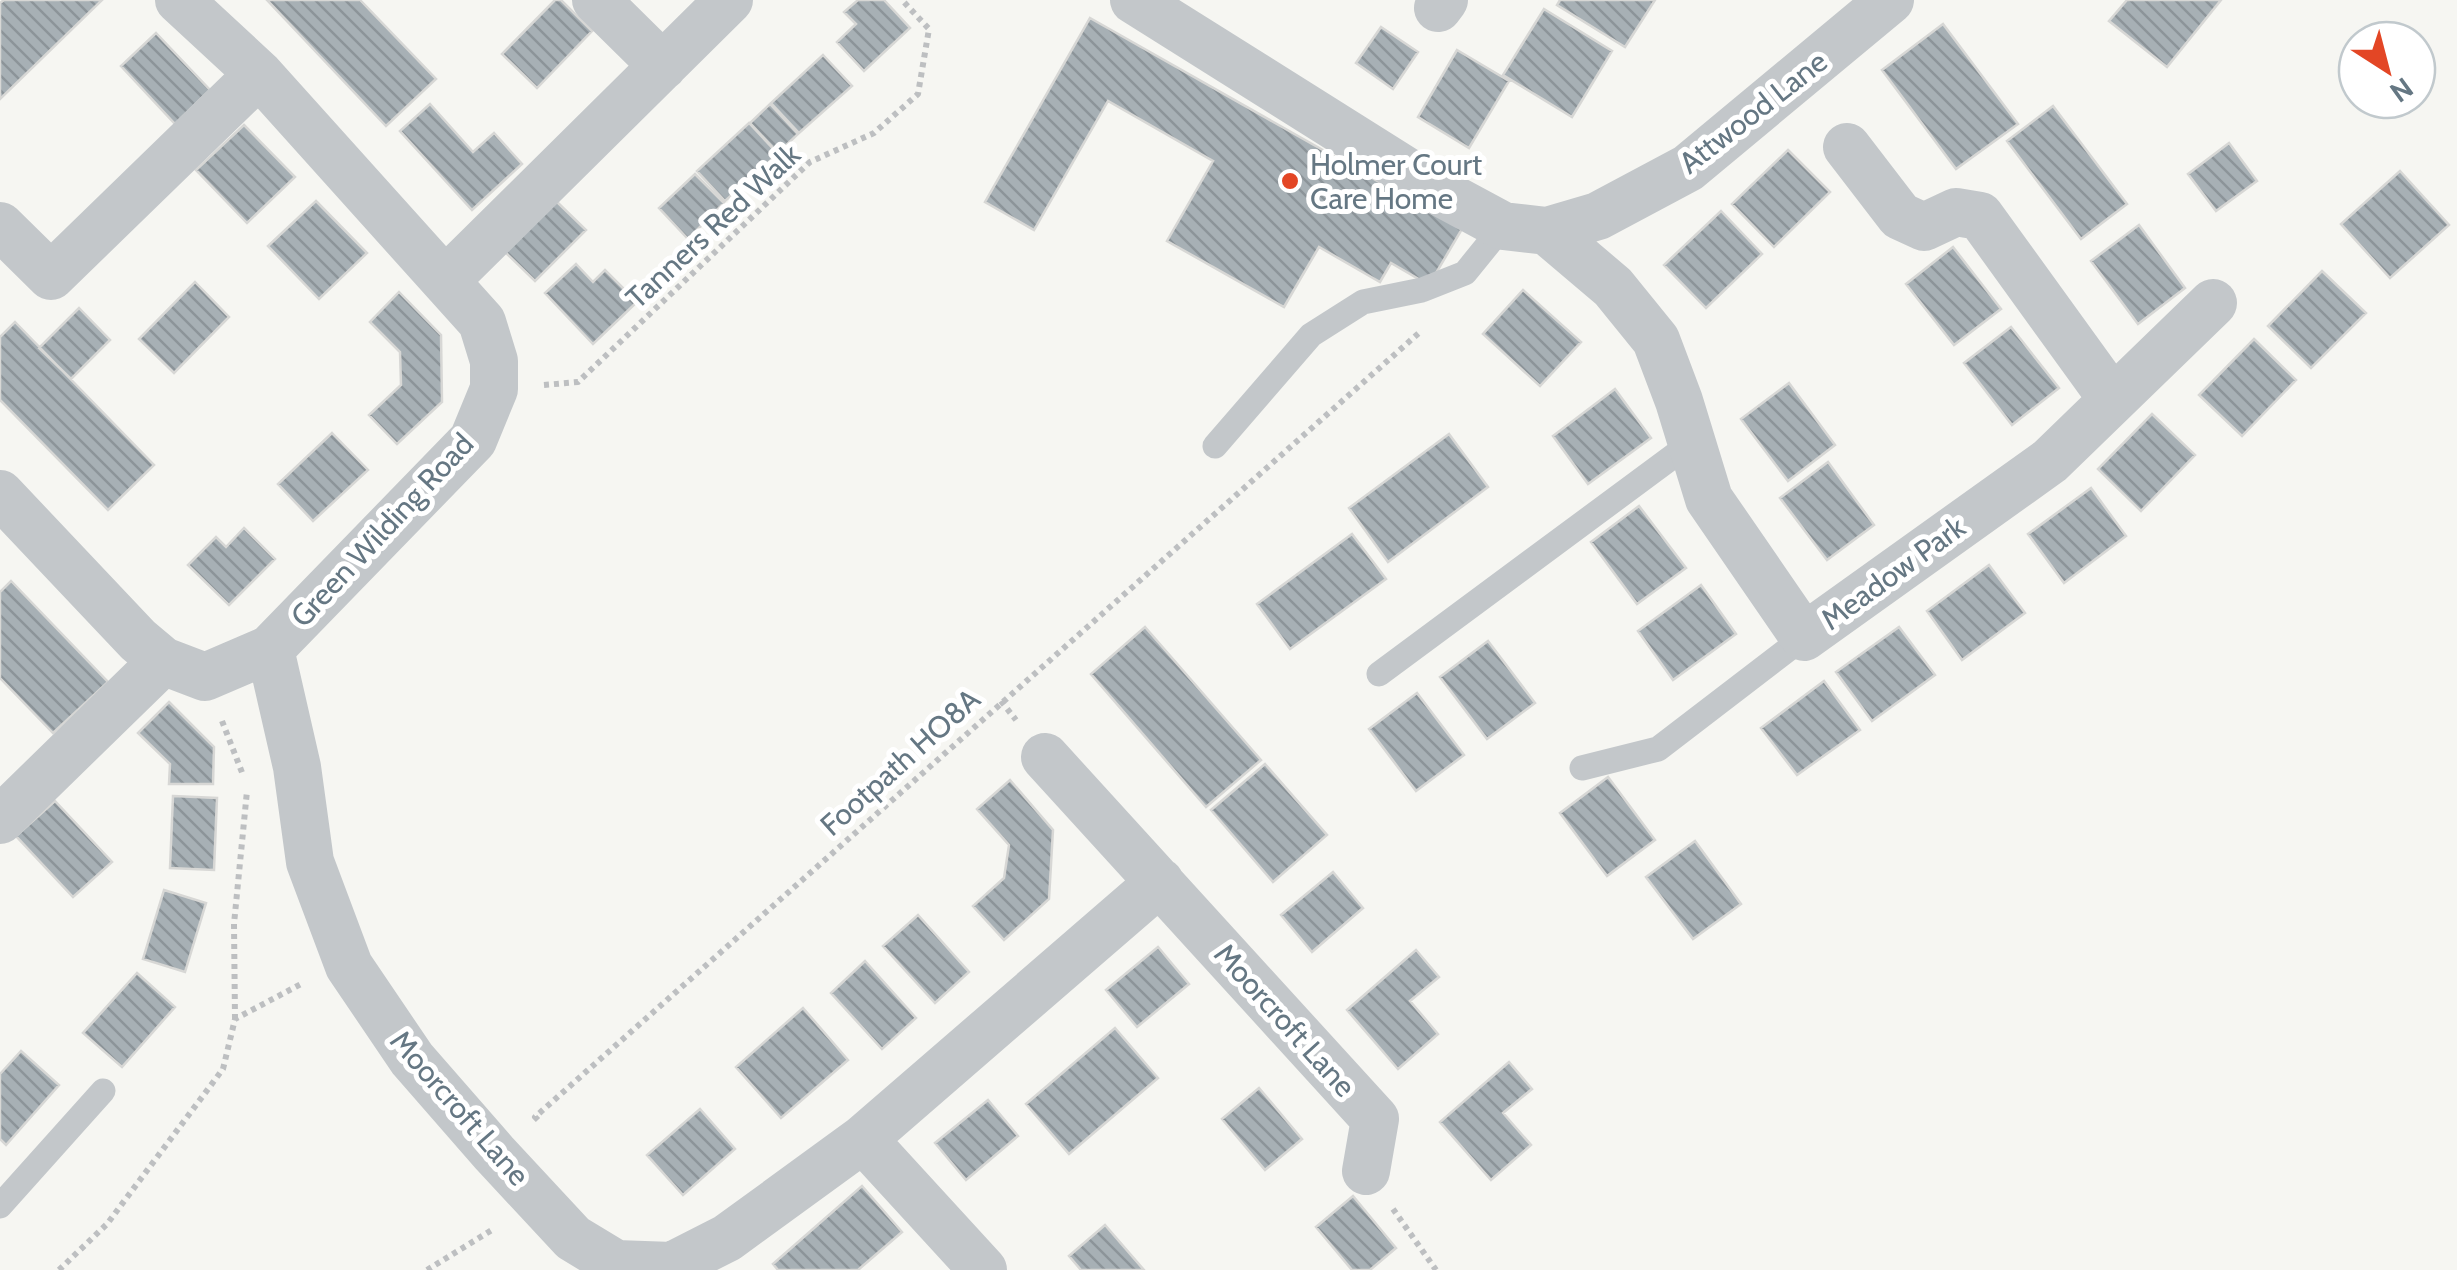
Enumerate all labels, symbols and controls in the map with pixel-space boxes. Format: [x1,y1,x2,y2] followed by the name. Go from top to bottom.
[2337,20,2437,120] north arrow
[1672,43,1834,181] street label: Attwood Lane
[2384,71,2420,110] text: N
[618,136,808,316] street label: Tanners Red Walk
[1310,146,1482,217] place label: Holmer Court Care Home
[1279,170,1301,192] marker: Holmer Court Care Home
[283,425,481,635] street label: Green Wilding Road
[1814,508,1973,638] street label: Meadow Park
[813,680,988,843] street label: Footpath HO8A
[1207,936,1363,1104] street label: Moorcroft Lane
[383,1023,537,1193] street label: Moorcroft Lane

